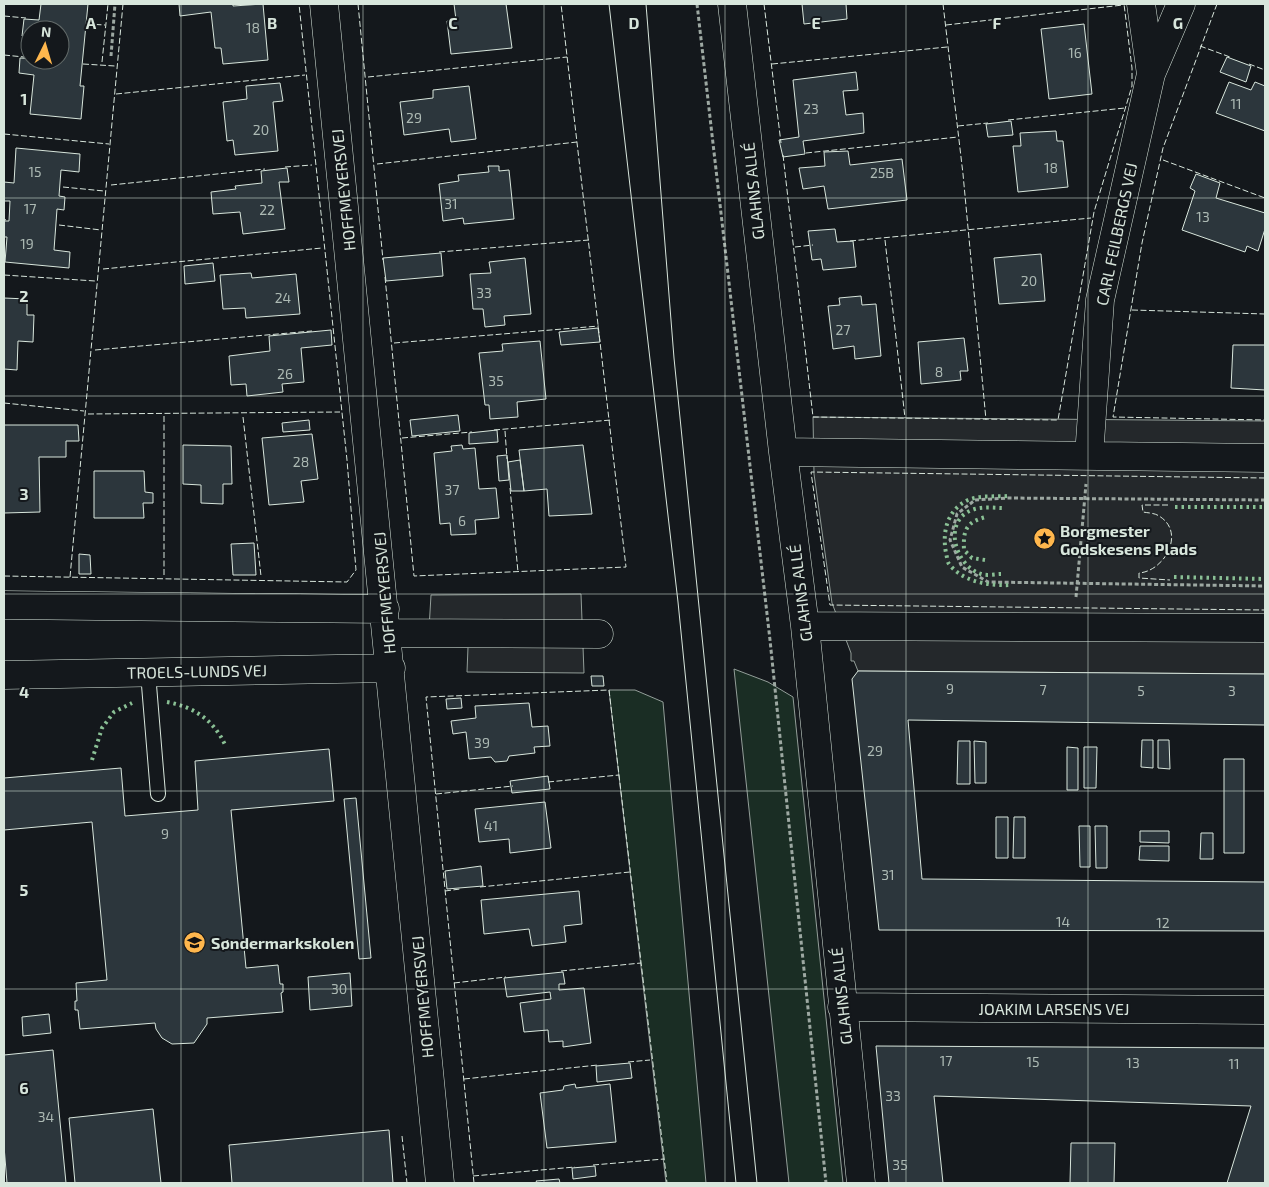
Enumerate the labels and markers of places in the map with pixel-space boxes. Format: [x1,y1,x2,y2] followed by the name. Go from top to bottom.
[1060,521,1197,558] place label: Borgmester Godskesens Plads
[1032,527,1056,551] place icon: Borgmester Godskesens Plads
[183,930,207,954] school or university icon: Søndermarkskolen
[211,933,354,952] place label: Søndermarkskolen

